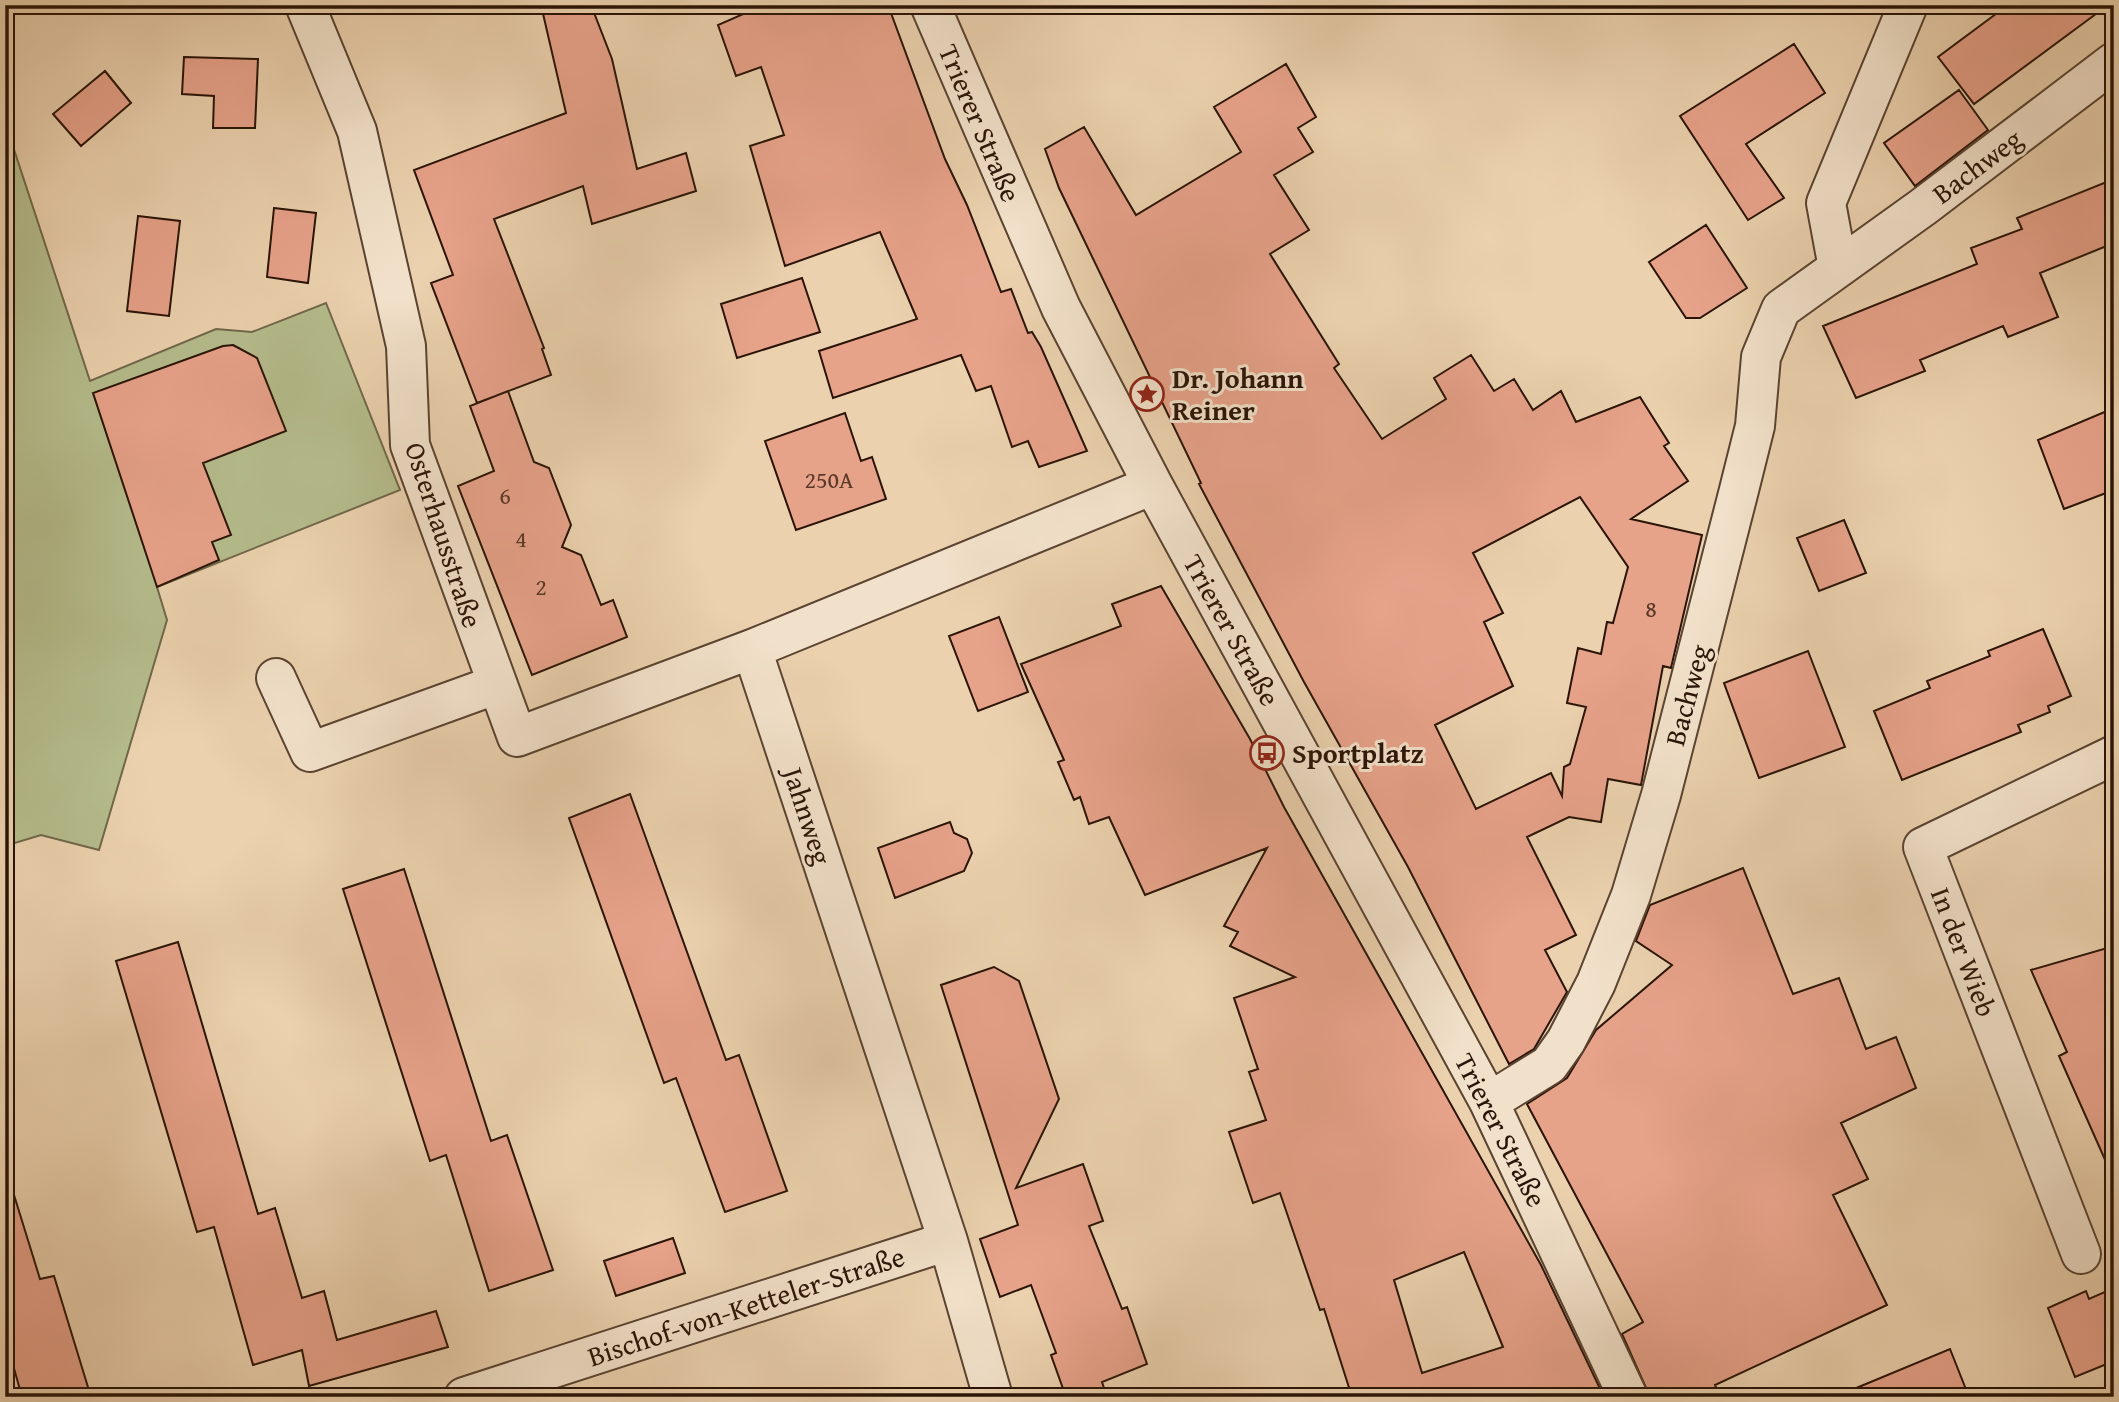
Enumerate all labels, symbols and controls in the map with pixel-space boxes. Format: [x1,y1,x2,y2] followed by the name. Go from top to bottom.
[929,38,1032,208] street label: Trierer Straße
[1923,118,2030,213] street label: Bachweg
[1172,357,1304,430] place label: Dr. Johann Reiner
[1128,375,1166,413] place icon: Dr. Johann Reiner
[395,437,494,633] street label: Osterhausstraße
[804,462,854,497] house number: 250A
[499,478,511,513] house number: 6
[515,521,527,556] house number: 4
[1174,546,1291,713] street label: Trierer Straße
[535,569,547,604] house number: 2
[1645,591,1657,626] house number: 8
[1653,640,1720,750] street label: Bachweg
[1292,732,1424,773] place label: Sportplatz
[1248,734,1286,772] bus stop icon: Sportplatz
[773,759,843,870] street label: Jahnweg
[1921,881,2008,1022] street label: In der Wieb
[1445,1046,1558,1214] street label: Trierer Straße
[582,1235,910,1376] street label: Bischof-von-Ketteler-Straße

